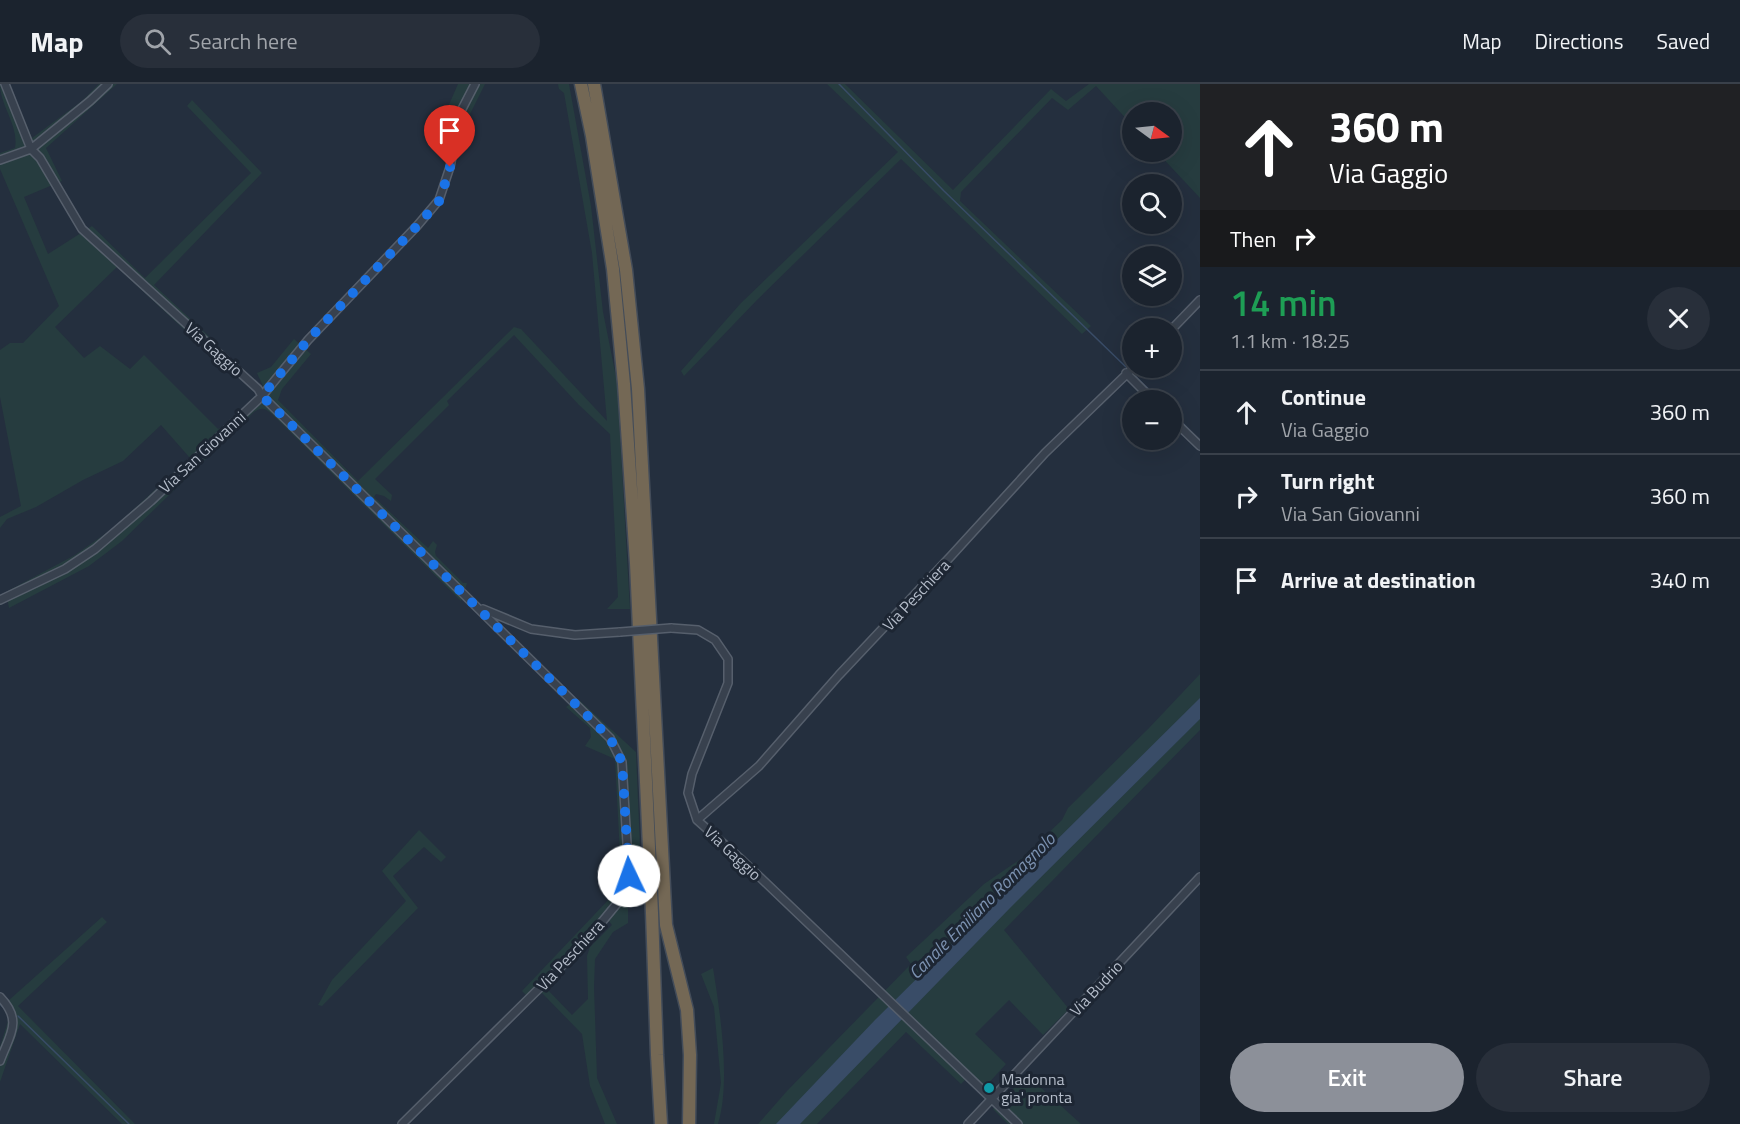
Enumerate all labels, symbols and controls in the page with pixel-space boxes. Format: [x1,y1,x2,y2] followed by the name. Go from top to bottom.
[120,14,540,68] search box
[30,20,84,63] text: Map
[189,24,298,58] text: Search here
[141,25,174,58] icon: search
[1462,25,1502,57] text: Map
[1535,25,1624,57] text: Directions
[1657,25,1710,57] text: Saved
[1329,94,1444,158] text: 360 m
[1122,102,1182,162] north arrow
[1122,102,1182,450] map controls
[424,105,475,167] pin
[1230,108,1308,186] icon: ahead
[433,114,466,147] icon: arrive
[1329,152,1448,193] text: Via Gaggio
[1122,174,1182,234] button: search
[1230,222,1276,256] text: Then
[1288,222,1321,255] icon: right
[1122,246,1182,306] button: layers
[1230,275,1337,330] text: 14 min
[1647,287,1710,350] button: close
[180,316,248,382] street label: Via Gaggio
[1122,318,1182,378] button: +
[1230,325,1350,356] text: 1.1 km · 18:25
[1281,380,1366,414] text: Continue
[1122,390,1182,450] button: −
[1650,395,1710,429] text: 360 m
[1230,396,1263,429] icon: ahead
[153,405,251,499] street label: Via San Giovanni
[1281,414,1369,445] text: Via Gaggio
[1281,464,1375,498] text: Turn right
[1650,479,1710,513] text: 360 m
[1230,480,1263,513] icon: right
[1281,498,1420,529] text: Via San Giovanni
[877,554,955,636] street label: Via Peschiera
[1281,563,1476,597] text: Arrive at destination
[1650,563,1710,597] text: 340 m
[1230,564,1263,597] icon: arrive
[699,820,767,886] street label: Via Gaggio
[902,825,1062,985] water label: Canale Emiliano Romagnolo
[597,844,661,908] position arrow
[531,914,609,996] street label: Via Peschiera
[1064,955,1128,1021] street label: Via Budrio
[1230,1043,1464,1112] button: Exit
[1476,1043,1710,1112] button: Share
[1001,1067,1072,1109] place label: Madonna gia' pronta
[982,1081,996,1095] marker: Madonna gia' pronta

